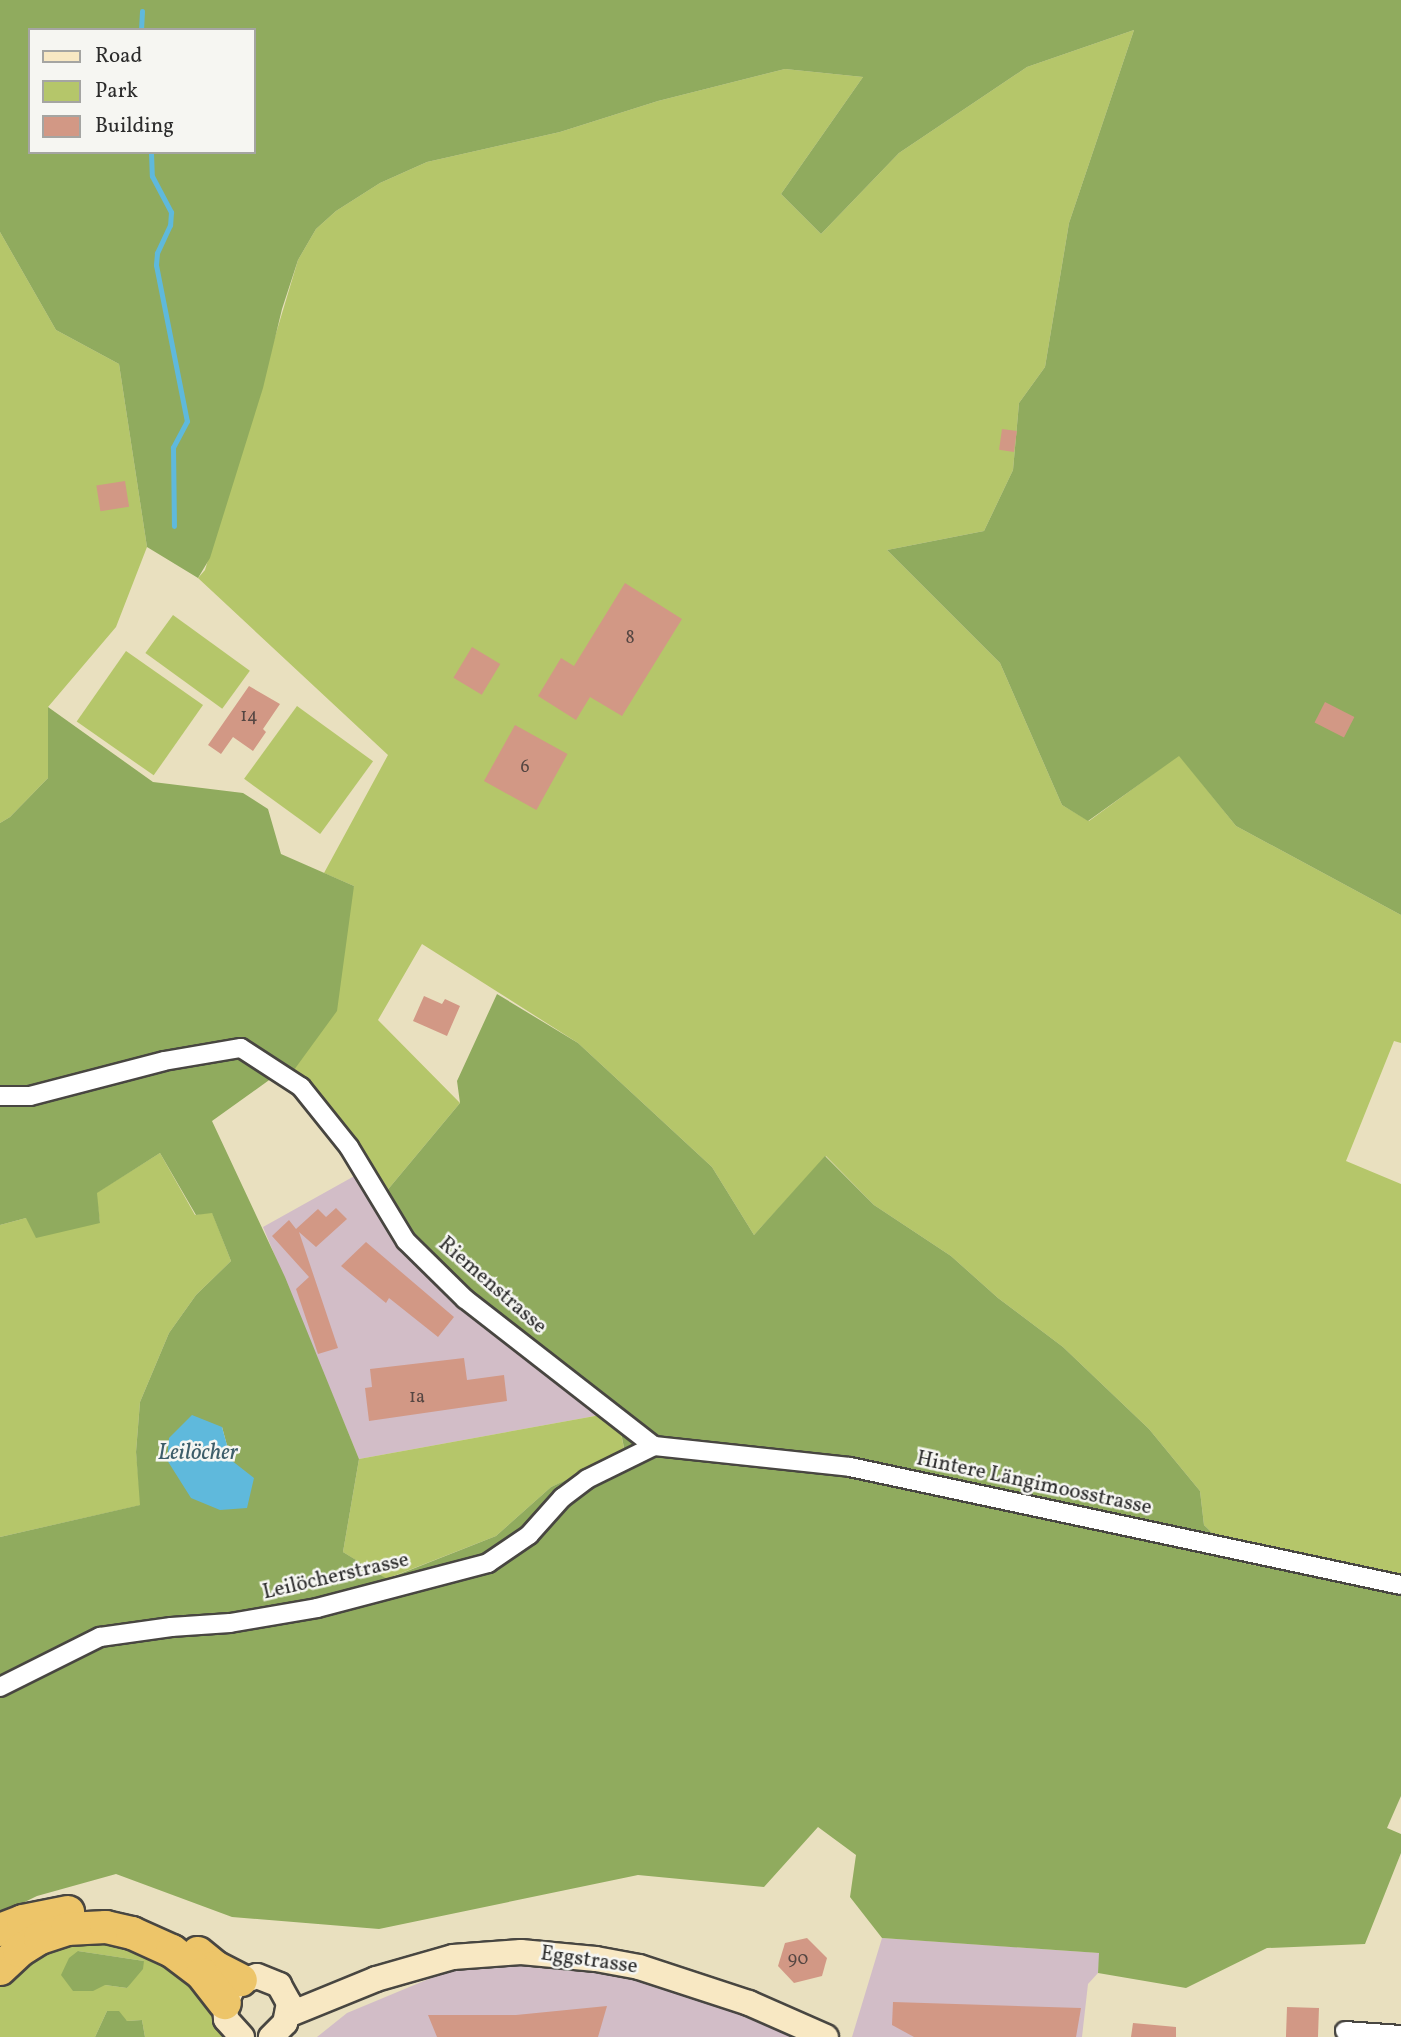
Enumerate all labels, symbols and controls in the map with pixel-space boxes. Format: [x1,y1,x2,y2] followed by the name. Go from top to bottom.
[28,28,256,154] legend
[95,42,142,71] text: Road
[95,77,138,106] text: Park
[95,112,174,141] text: Building
[625,628,635,650] house number: 8
[240,706,258,728] house number: 14
[520,757,530,779] house number: 6
[433,1232,551,1340] street label: Riemenstrasse
[409,1387,425,1409] house number: 1a
[158,1439,238,1467] water label: Leilöcher
[914,1447,1154,1521] street label: Hintere Längimoosstrasse
[260,1548,412,1606] street label: Leilöcherstrasse
[539,1942,639,1980] street label: Eggstrasse
[788,1949,808,1971] house number: 90

